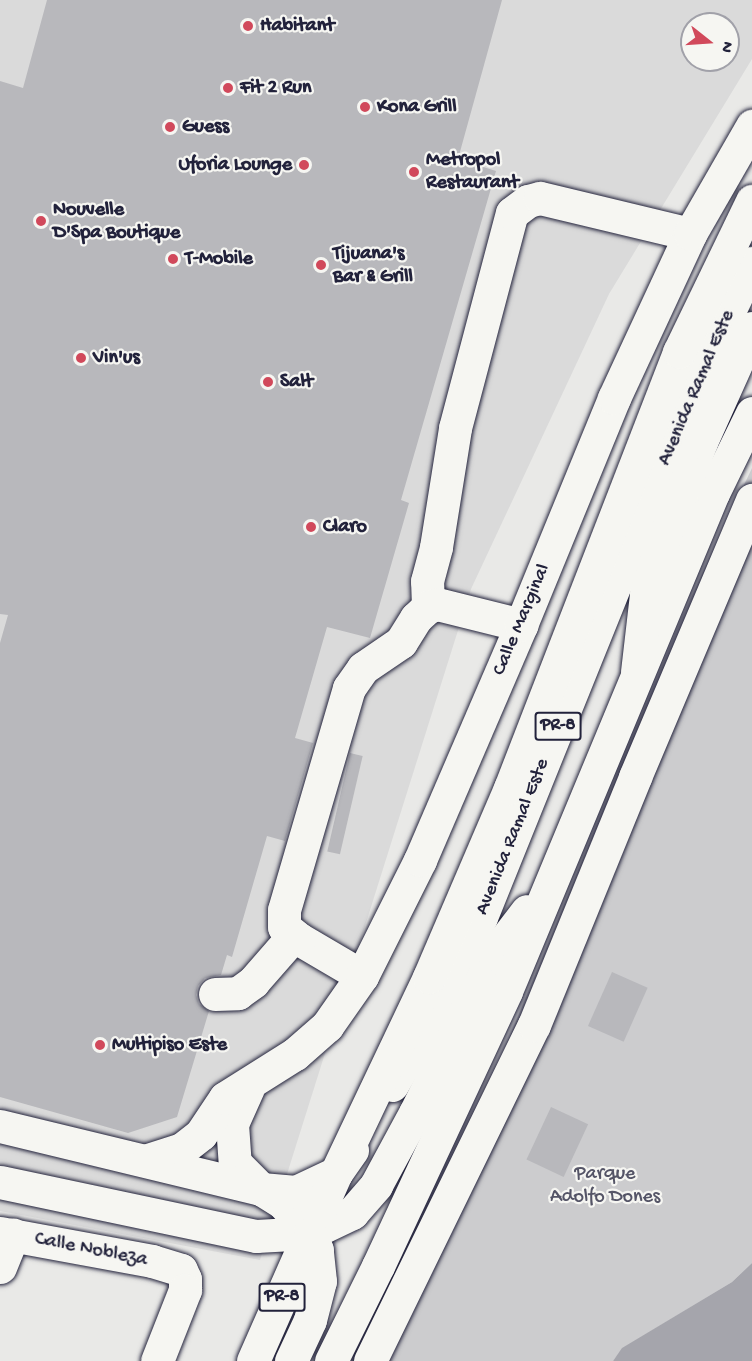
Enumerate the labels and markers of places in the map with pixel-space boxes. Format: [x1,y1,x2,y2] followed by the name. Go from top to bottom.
[260,14,334,38] place label: Habitant
[241,19,255,33] marker: Habitant
[240,76,311,100] place label: Fit 2 Run
[221,81,235,95] marker: Fit 2 Run
[377,95,457,119] place label: Kona Grill
[358,100,372,114] marker: Kona Grill
[182,115,229,139] place label: Guess
[163,120,177,134] marker: Guess
[426,148,519,195] place label: Metropol Restaurant
[178,153,292,177] place label: Uforia Lounge
[297,158,311,172] marker: Uforia Lounge
[407,165,421,179] marker: Metropol Restaurant
[53,198,180,245] place label: Nouvelle D'Spa Boutique
[34,214,48,228] marker: Nouvelle D'Spa Boutique
[333,242,413,289] place label: Tijuana's Bar & Grill
[185,247,253,271] place label: T-Mobile
[166,252,180,266] marker: T-Mobile
[314,258,328,272] marker: Tijuana's Bar & Grill
[93,346,140,370] place label: Vin'us
[74,351,88,365] marker: Vin'us
[280,370,313,394] place label: Salt
[261,375,275,389] marker: Salt
[323,515,367,539] place label: Claro
[304,520,318,534] marker: Claro
[112,1033,227,1057] place label: Multipiso Este
[93,1038,107,1052] marker: Multipiso Este

